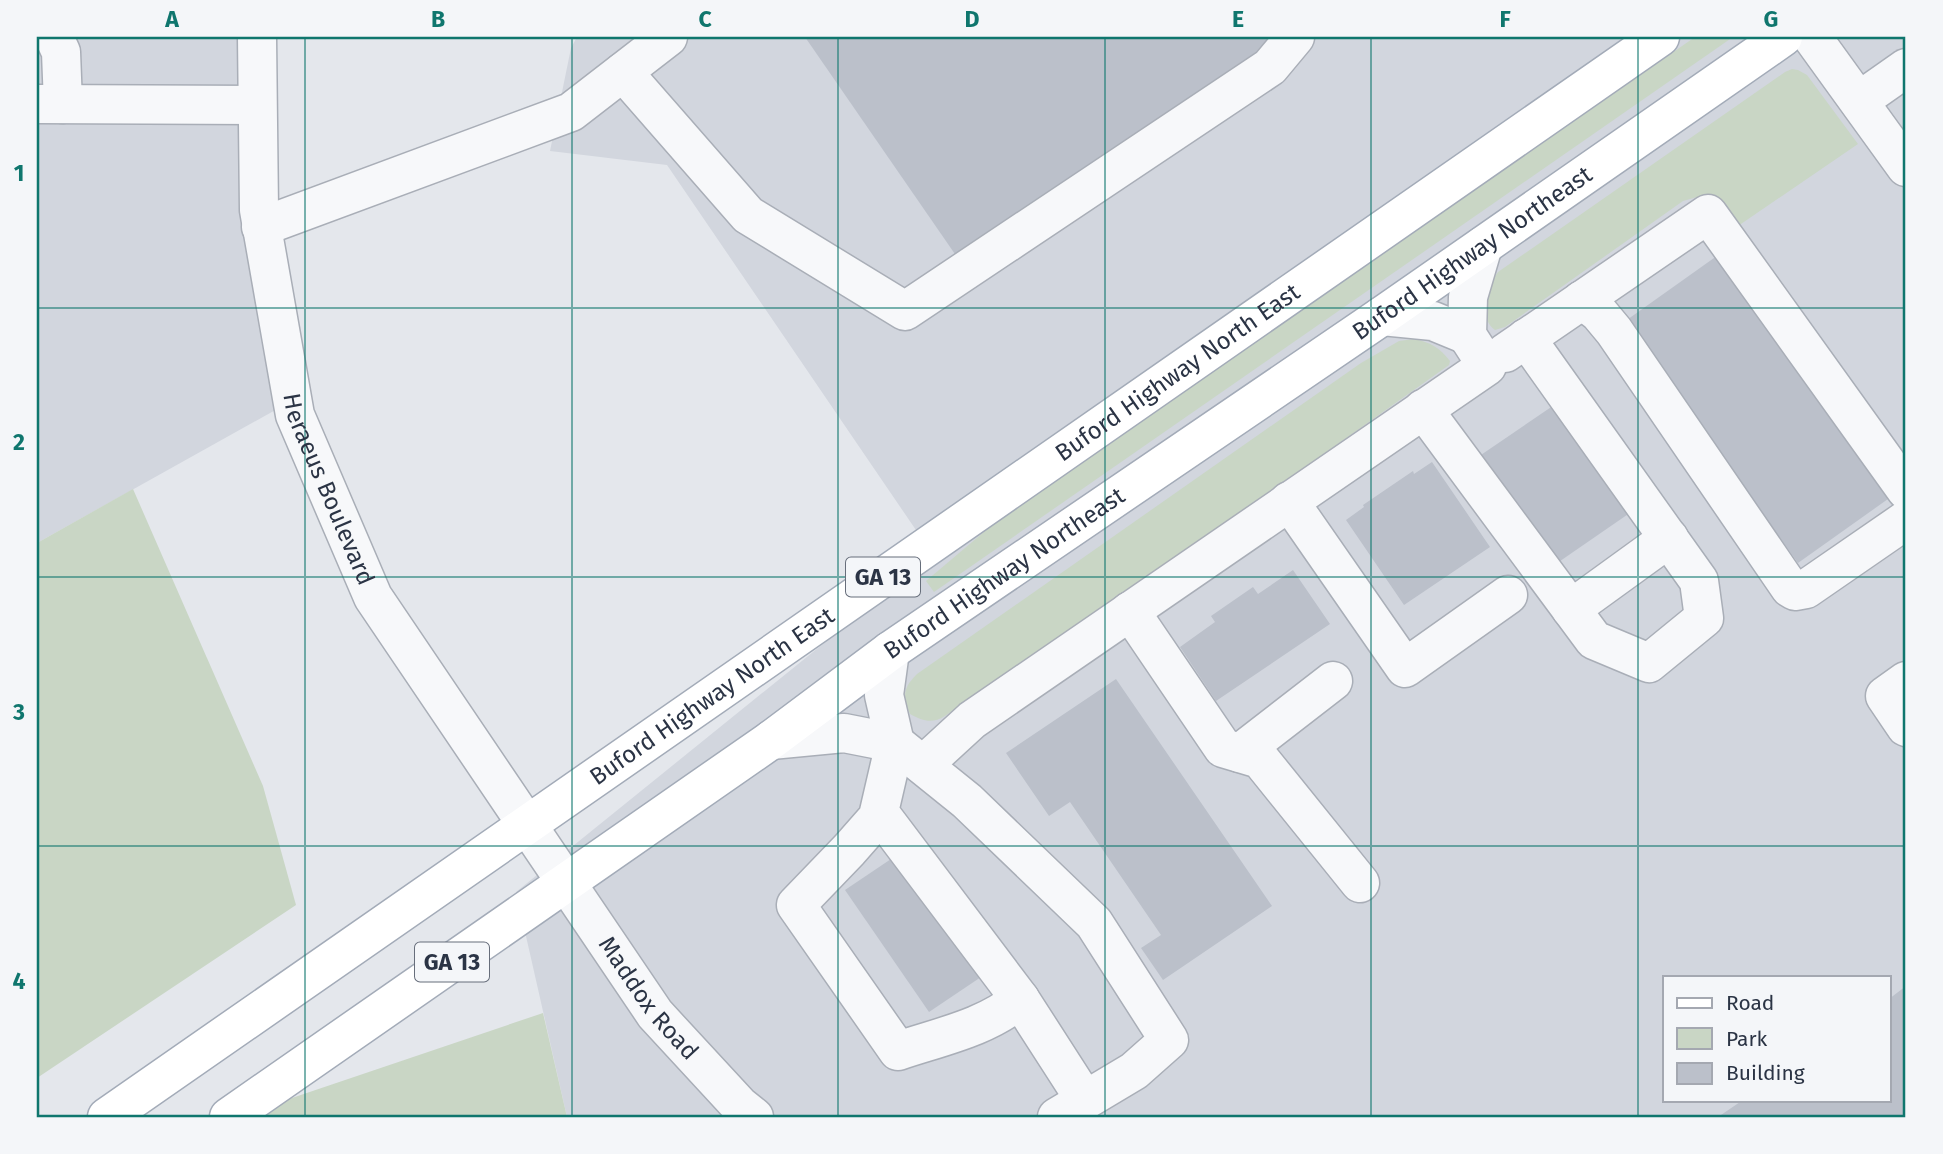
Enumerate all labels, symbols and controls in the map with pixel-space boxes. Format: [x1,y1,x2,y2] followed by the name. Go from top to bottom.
[164,5,179,33] text: A
[431,5,445,33] text: B
[698,5,712,33] text: C
[965,5,980,33] text: D
[1232,5,1244,33] text: E
[1499,5,1511,33] text: F
[1764,5,1778,33] text: G
[14,159,24,187] text: 1
[1347,160,1598,346] street label: Buford Highway Northeast
[1050,278,1305,467] street label: Buford Highway North East
[277,391,380,589] street label: Heraeus Boulevard
[13,428,25,456] text: 2
[878,481,1130,665] street label: Buford Highway Northeast
[846,558,920,596] road number: GA 13
[585,601,840,791] street label: Buford Highway North East
[12,698,25,726] text: 3
[593,931,704,1066] street label: Maddox Road
[415,942,489,981] road number: GA 13
[13,967,26,995] text: 4
[1663,976,1890,1102] legend
[1726,990,1774,1016] text: Road
[1726,1026,1768,1052] text: Park
[1726,1060,1805,1086] text: Building

